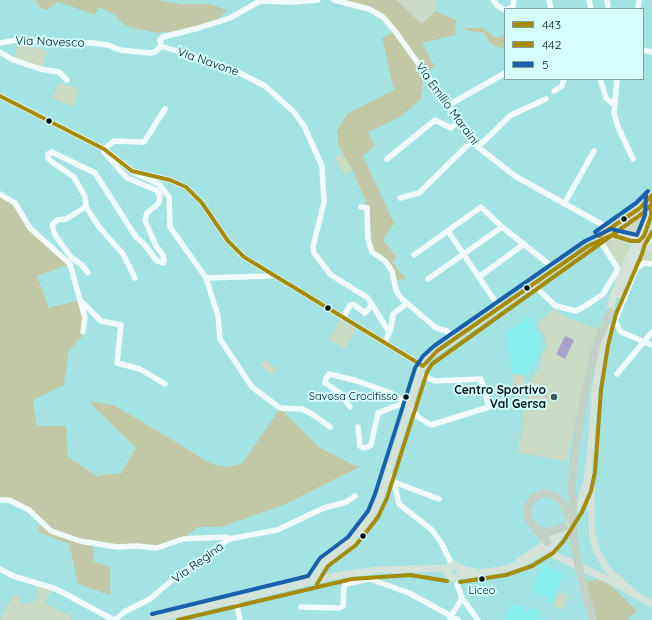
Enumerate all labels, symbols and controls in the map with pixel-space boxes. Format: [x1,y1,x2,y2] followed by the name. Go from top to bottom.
[504,8,644,80] legend
[542,17,561,32] text: 443
[15,34,85,50] street label: Via Navesco
[542,37,561,52] text: 442
[175,45,241,79] street label: Via Navone
[542,57,549,72] text: 5
[412,60,482,148] street label: Via Emilio Maraini
[44,116,54,126] unlabelled marker
[619,214,629,224] unlabelled marker
[522,283,532,293] unlabelled marker
[323,303,333,313] unlabelled marker
[454,383,546,411] place label: Centro Sportivo Val Gersa
[309,390,398,404] place label: Savosa Crocifisso
[401,392,411,402] marker: Savosa Crocifisso
[549,392,559,402] marker: Centro Sportivo Val Gersa
[358,531,368,541] unlabelled marker
[169,540,227,586] street label: Via Regina
[477,574,487,584] marker: Liceo
[469,584,495,598] place label: Liceo

